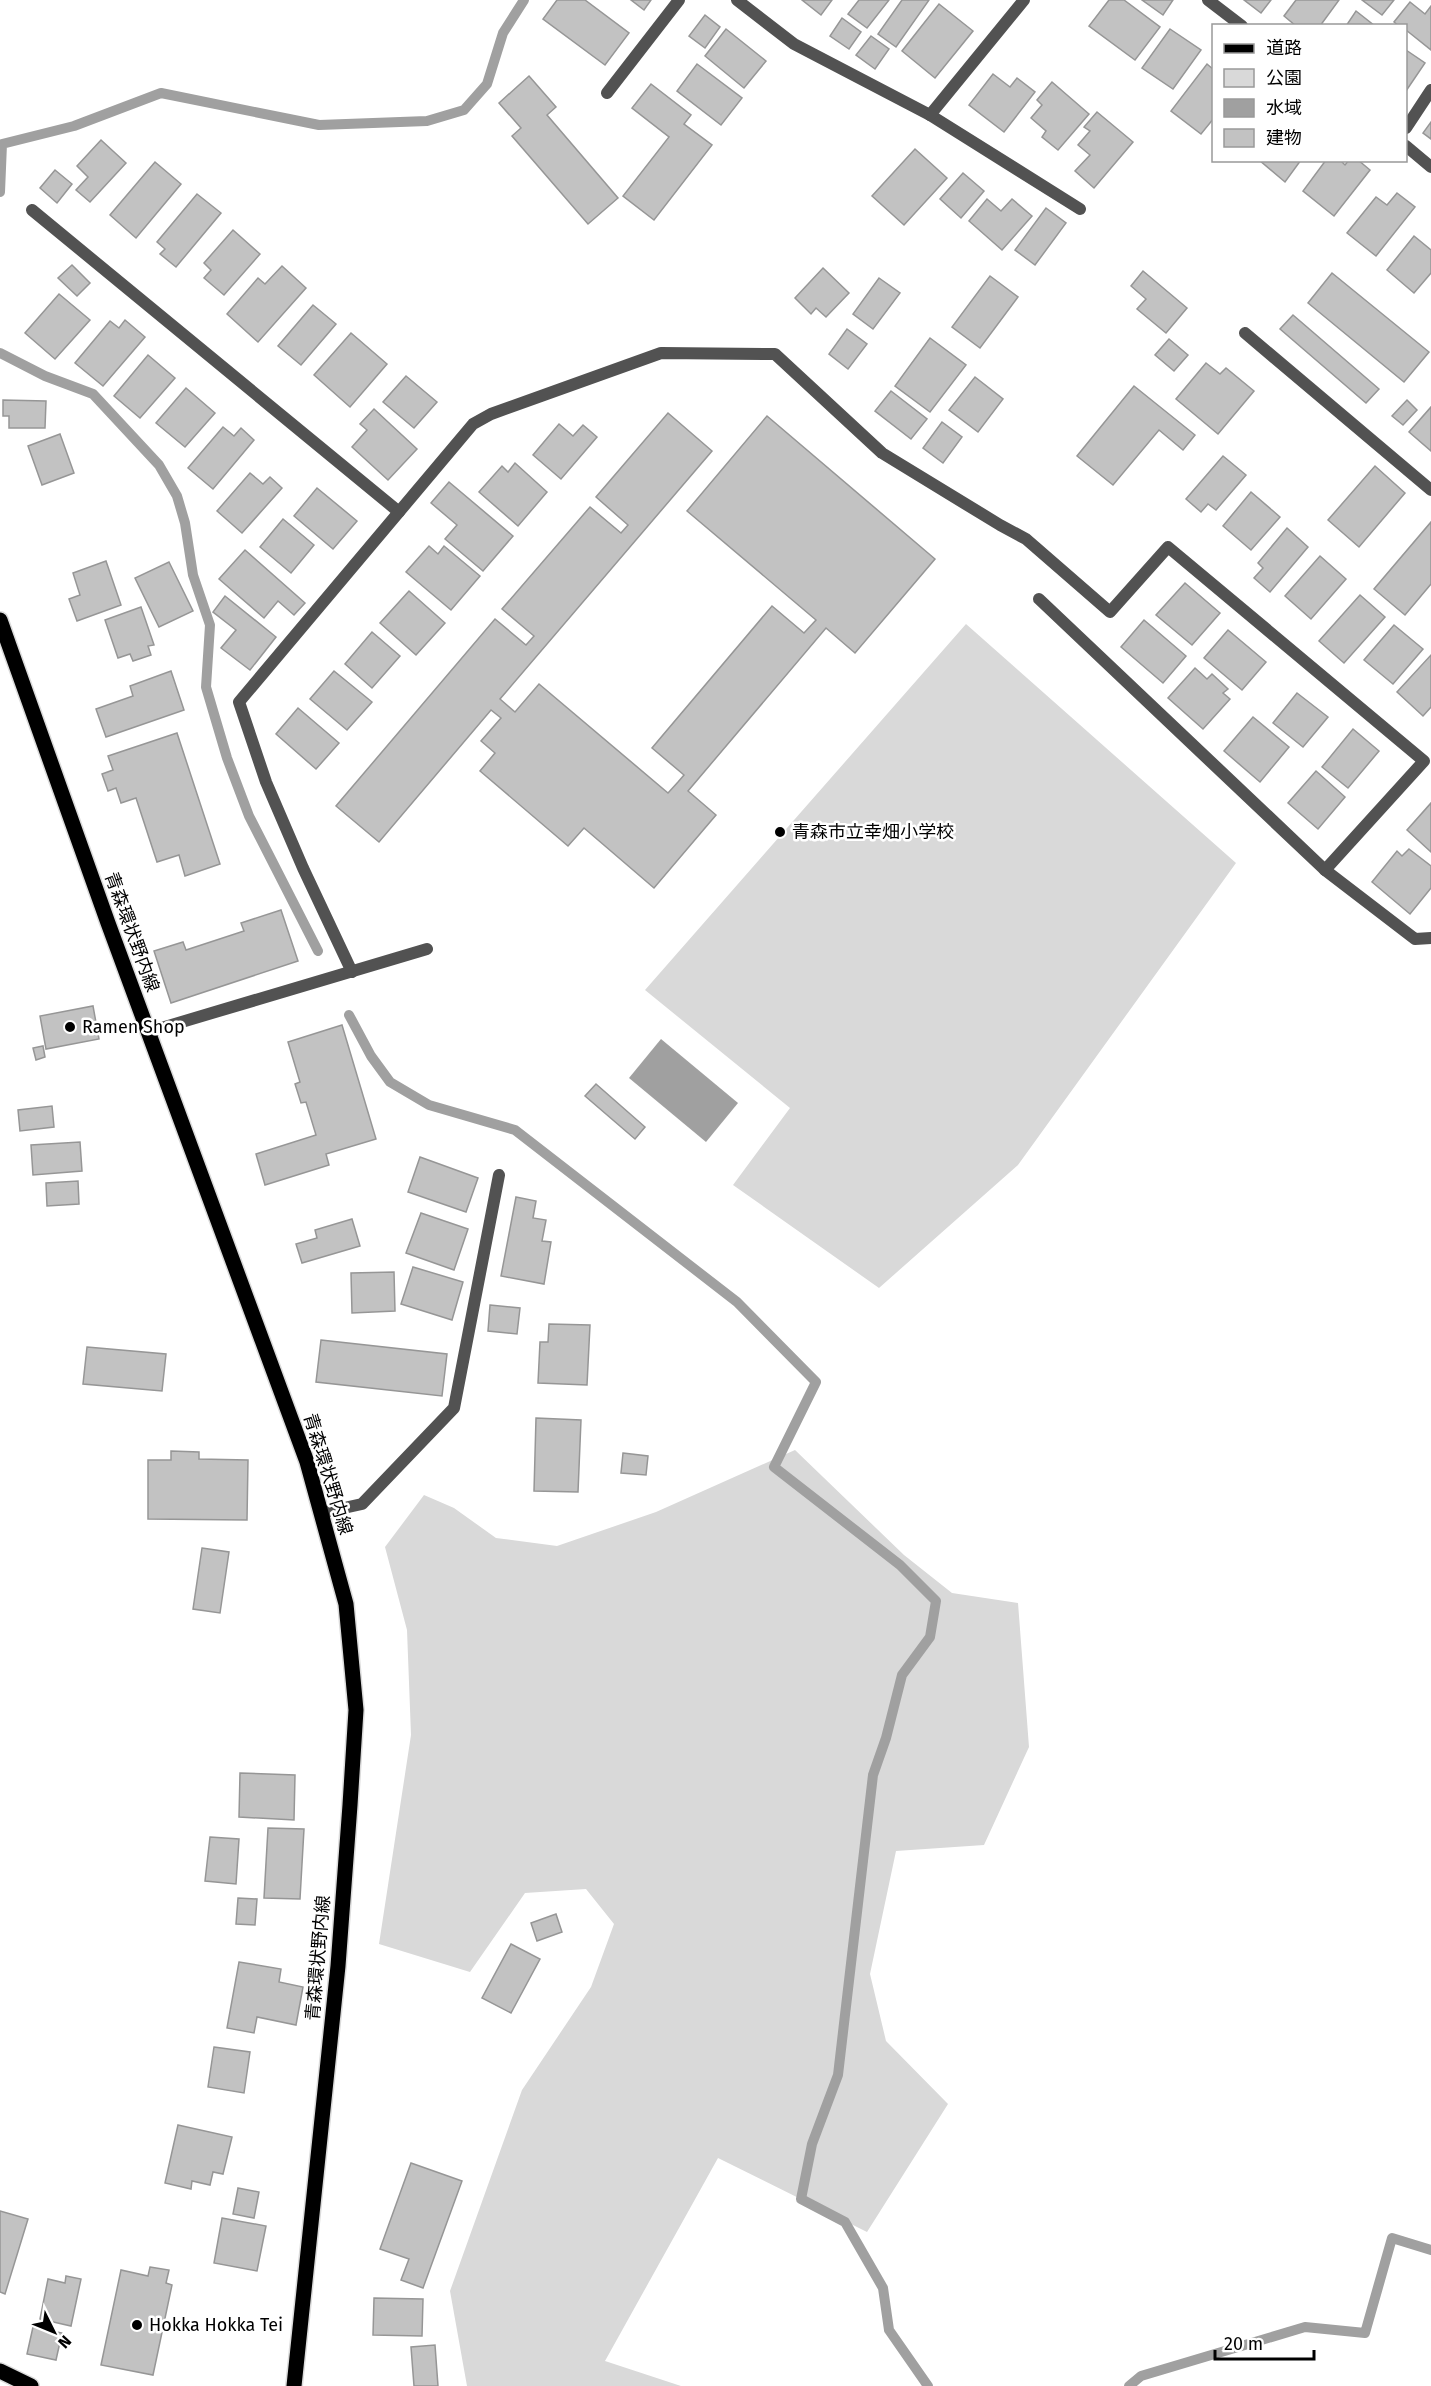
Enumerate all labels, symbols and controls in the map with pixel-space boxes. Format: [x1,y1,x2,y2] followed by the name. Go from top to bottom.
[1212,24,1407,162] legend
[1266,37,1302,59] text: 道路
[1266,67,1302,89] text: 公園
[1266,97,1302,119] text: 水域
[1266,127,1302,149] text: 建物
[792,821,954,843] place label: 青森市立幸畑小学校
[773,825,787,839] marker: 青森市立幸畑小学校
[100,869,164,995] street label: 青森環状野内線
[82,1016,185,1038] place label: Ramen Shop
[63,1020,77,1034] marker: Ramen Shop
[299,1411,357,1537] street label: 青森環状野内線
[302,1894,334,2022] street label: 青森環状野内線
[24,2302,84,2362] north arrow
[149,2314,283,2336] place label: Hokka Hokka Tei
[130,2318,144,2332] marker: Hokka Hokka Tei
[1215,2323,1314,2361] scale bar
[54,2332,75,2352] text: N
[1224,2333,1263,2355] text: 20 m

